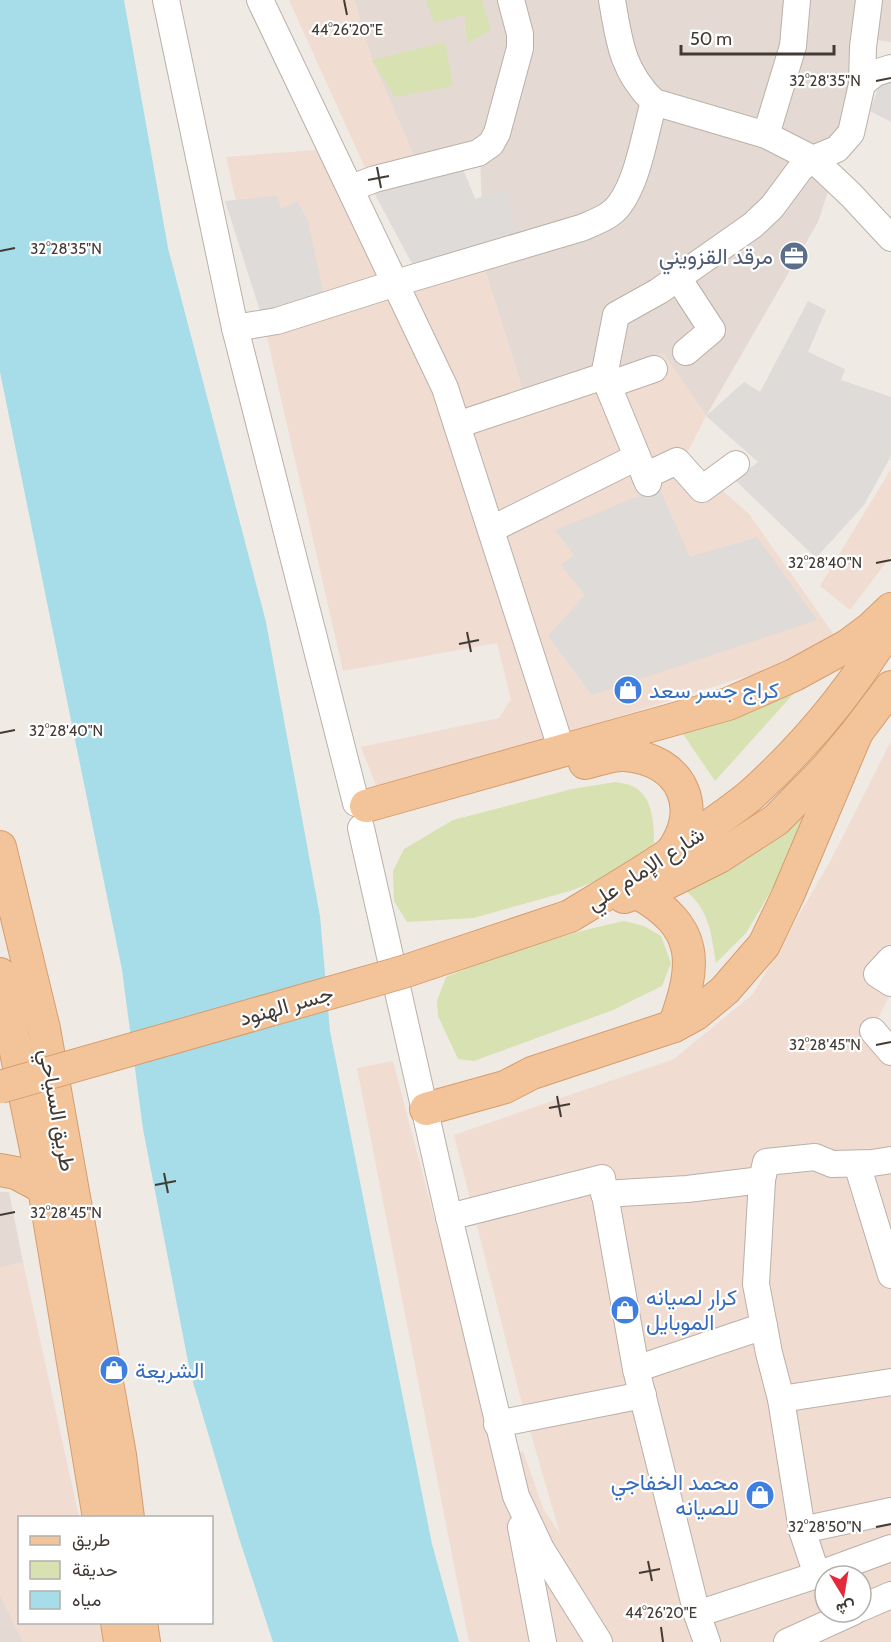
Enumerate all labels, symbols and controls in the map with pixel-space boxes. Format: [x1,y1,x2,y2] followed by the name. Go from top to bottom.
[681,18,834,56] scale bar
[311,21,383,39] text: 44°26'20"E
[690,28,732,50] text: 50 m
[789,72,861,90] text: 32°28'35"N
[30,240,102,258] text: 32°28'35"N
[778,240,810,272] office icon: مرقد القزويني
[659,243,773,275] place label: مرقد القزويني
[788,554,862,572] text: 32°28'40"N
[612,674,644,706] shop icon: كراج جسر سعد
[649,677,779,705] place label: كراج جسر سعد
[29,722,103,740] text: 32°28'40"N
[581,820,712,921] street label: شارع الإمام علي
[236,979,336,1032] street label: جسر الهنود
[789,1036,861,1054] text: 32°28'45"N
[28,1046,82,1175] street label: طريق السياحي
[30,1204,102,1222] text: 32°28'45"N
[646,1284,737,1336] place label: كرار لصيانه الموبايل
[609,1294,641,1326] shop icon: كرار لصيانه الموبايل
[98,1354,130,1386] shop icon: الشريعة
[135,1357,204,1384] place label: الشريعة
[611,1469,739,1521] place label: محمد الخفاجي للصيانه
[744,1479,776,1511] shop icon: محمد الخفاجي للصيانه
[18,1516,213,1624] legend
[788,1518,862,1536] text: 32°28'50"N
[72,1529,110,1551] text: طريق
[72,1559,118,1581] text: حديقة
[813,1564,873,1624] north arrow
[72,1589,101,1611] text: مياه
[835,1597,857,1619] text: ش
[625,1604,697,1622] text: 44°26'20"E

